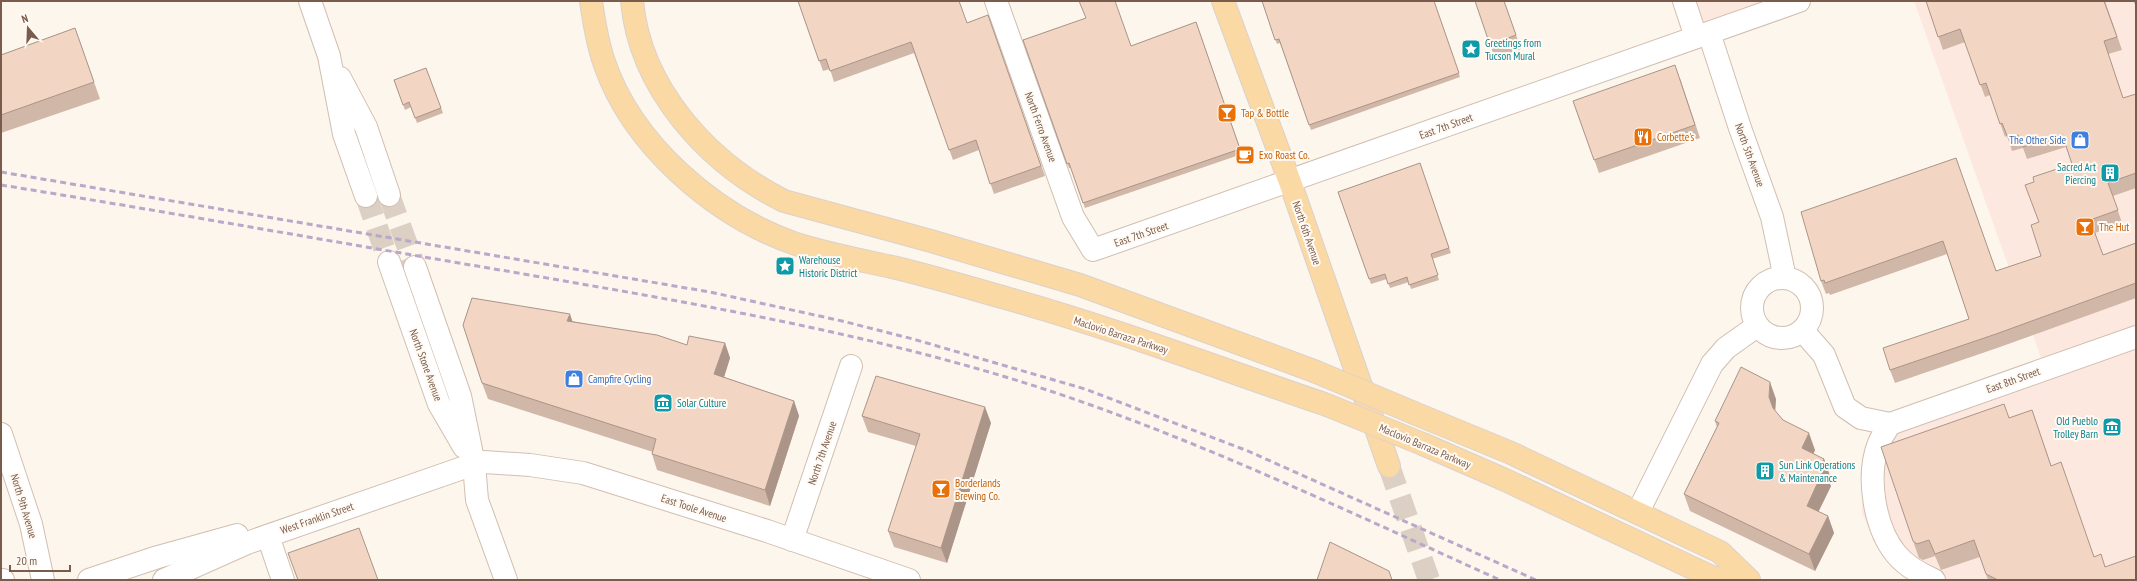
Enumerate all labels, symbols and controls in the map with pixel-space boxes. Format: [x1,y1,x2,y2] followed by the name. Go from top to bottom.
[8,8,48,48] north arrow
[20,11,30,26] text: N
[1485,36,1541,63] place label: Greetings from Tucson Mural
[1460,38,1482,60] place icon: Greetings from Tucson Mural
[1022,90,1060,165] street label: North Ferro Avenue
[1216,102,1238,124] bar icon: Tap & Bottle
[1241,106,1290,120] place label: Tap & Bottle
[1417,110,1475,142] street label: East 7th Street
[1732,121,1768,189] street label: North 5th Avenue
[1632,126,1654,148] restaurant icon: Corbette's
[2069,129,2091,151] shop icon: The Other Side
[1657,130,1695,144] place label: Corbette's
[2009,133,2066,147] place label: The Other Side
[1234,144,1256,166] cafe icon: Exo Roast Co.
[1259,148,1310,162] place label: Exo Roast Co.
[2057,160,2096,187] place label: Sacred Art Piercing
[2099,162,2121,184] building icon: Sacred Art Piercing
[1290,199,1325,267] street label: North 6th Avenue
[2074,216,2096,238] bar icon: The Hut
[1112,218,1170,250] street label: East 7th Street
[2099,220,2129,234] place label: The Hut
[799,253,857,280] place label: Warehouse Historic District
[774,255,796,277] place icon: Warehouse Historic District
[1072,313,1171,357] street label: Maclovio Barraza Parkway
[406,327,446,403] street label: North Stone Avenue
[1984,364,2042,396] street label: East 8th Street
[563,368,585,390] shop icon: Campfire Cycling
[588,372,651,386] place label: Campfire Cycling
[652,392,674,414] museum icon: Solar Culture
[677,396,727,410] place label: Solar Culture
[2053,414,2098,441] place label: Old Pueblo Trolley Barn
[2101,416,2123,438] museum icon: Old Pueblo Trolley Barn
[805,419,840,487] street label: North 7th Avenue
[1377,420,1474,472] street label: Maclovio Barraza Parkway
[1779,458,1856,485] place label: Sun Link Operations & Maintenance
[1754,460,1776,482] building icon: Sun Link Operations & Maintenance
[8,472,41,540] street label: North 9th Avenue
[955,476,1001,503] place label: Borderlands Brewing Co.
[930,478,952,500] bar icon: Borderlands Brewing Co.
[659,491,729,525] street label: East Toole Avenue
[279,499,355,537] street label: West Franklin Street
[10,547,70,573] scale bar
[16,553,37,568] text: 20 m

